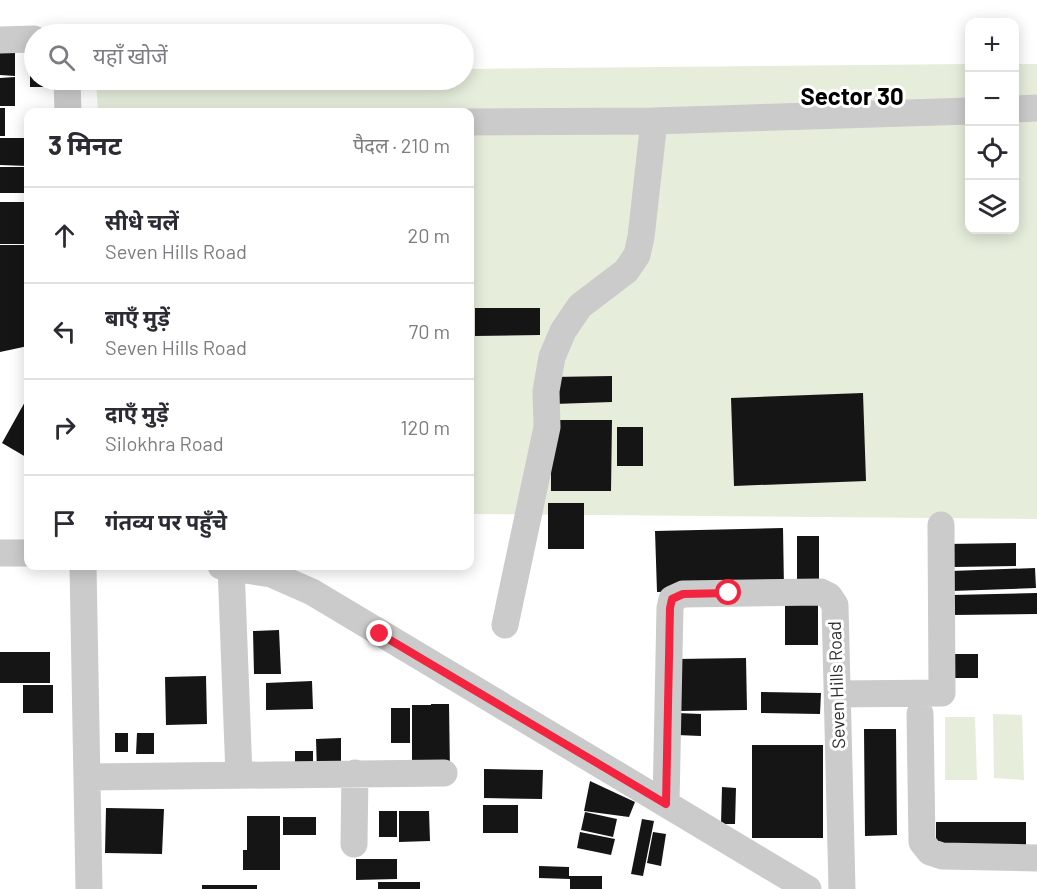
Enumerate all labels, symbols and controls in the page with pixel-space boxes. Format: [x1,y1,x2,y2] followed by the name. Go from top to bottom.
[965,18,1019,234] map controls
[965,18,1019,72] button: +
[24,24,474,90] search box
[45,41,78,74] icon: search
[93,42,168,68] text: यहाँ खोजें
[965,72,1019,126] button: −
[800,81,904,110] district label: Sector 30
[965,126,1019,180] button: locate
[48,129,122,160] text: 3 मिनट
[353,133,450,157] text: पैदल · 210 m
[965,180,1019,234] button: layers
[105,208,179,234] text: सीधे चलें
[48,219,81,252] icon: ahead
[407,223,450,247] text: 20 m
[105,239,247,263] text: Seven Hills Road
[105,304,170,330] text: बाएँ मुड़ें
[48,315,81,348] icon: left
[409,319,450,343] text: 70 m
[105,335,247,359] text: Seven Hills Road
[105,400,168,426] text: दाएँ मुड़ें
[48,411,81,444] icon: right
[400,415,450,439] text: 120 m
[105,431,224,455] text: Silokhra Road
[48,507,81,540] icon: arrive
[105,508,227,534] text: गंतव्य पर पहुँचे
[715,579,741,605] route start
[366,620,392,646] route end
[823,621,849,749] street label: Seven Hills Road

